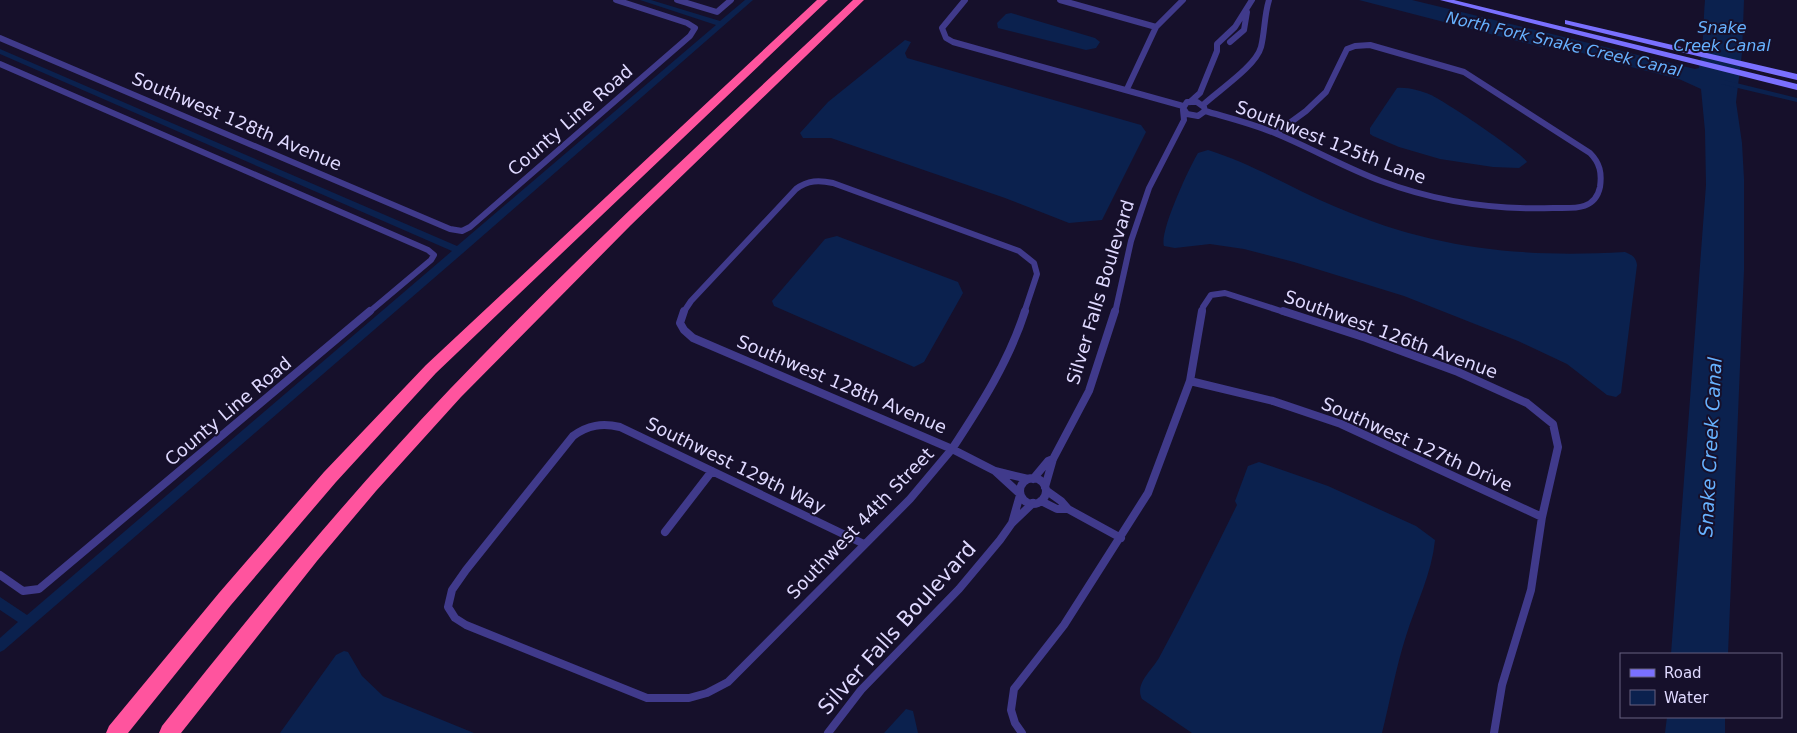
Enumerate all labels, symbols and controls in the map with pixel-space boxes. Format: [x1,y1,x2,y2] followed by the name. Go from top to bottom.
[1444,8,1684,81] water label: North Fork Snake Creek Canal
[1673,18,1771,55] water label: Snake Creek Canal
[503,60,637,180] street label: County Line Road
[129,67,345,175] street label: Southwest 128th Avenue
[1233,96,1429,188] street label: Southwest 125th Lane
[1062,197,1138,387] street label: Silver Falls Boulevard
[1281,286,1501,382] street label: Southwest 126th Avenue
[734,330,950,438] street label: Southwest 128th Avenue
[161,352,295,470] street label: County Line Road
[1694,356,1726,537] water label: Snake Creek Canal
[1318,392,1516,496] street label: Southwest 127th Drive
[643,412,830,518] street label: Southwest 129th Way
[782,443,938,603] street label: Southwest 44th Street
[813,537,981,719] street label: Silver Falls Boulevard
[1620,653,1782,718] legend
[1664,664,1702,682] text: Road
[1664,689,1709,707] text: Water

